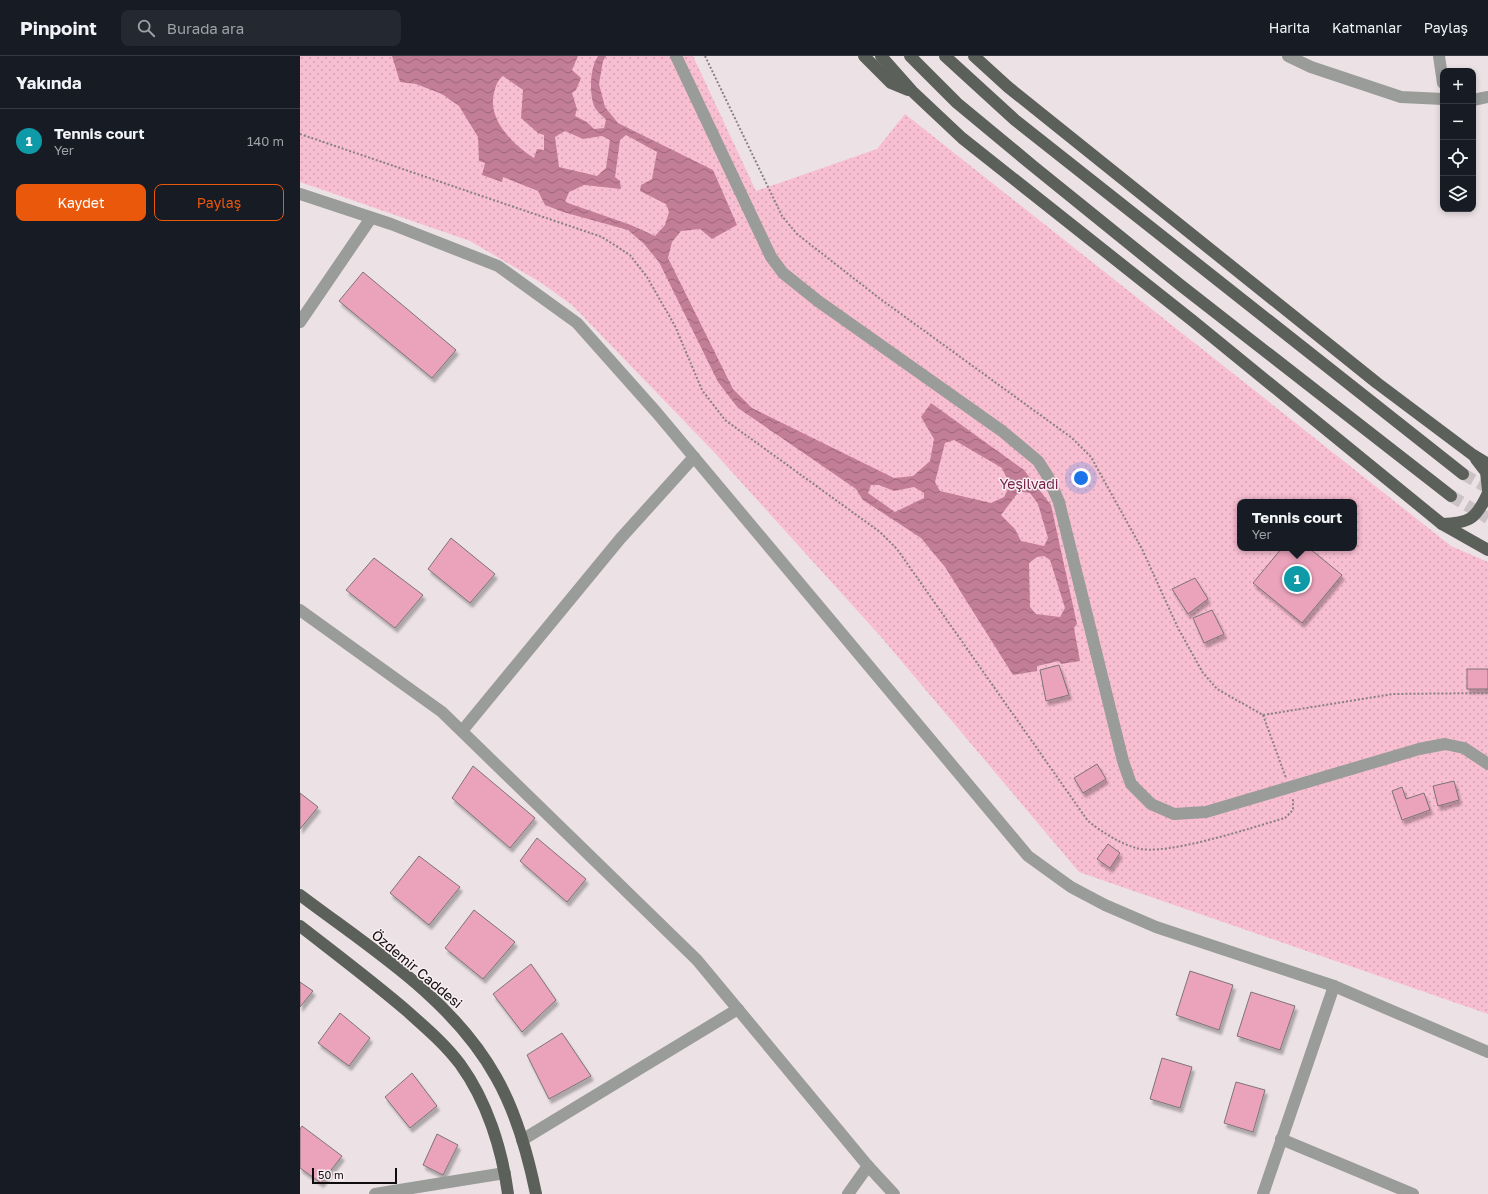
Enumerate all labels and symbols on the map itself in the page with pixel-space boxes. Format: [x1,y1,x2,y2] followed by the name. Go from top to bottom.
[1071,468,1091,488] your location
[999,475,1059,492] park label: Yeşilvadi
[1284,564,1310,594] pin: 1
[369,926,466,1011] street label: Özdemir Caddesi
[312,1166,397,1185] scale bar

